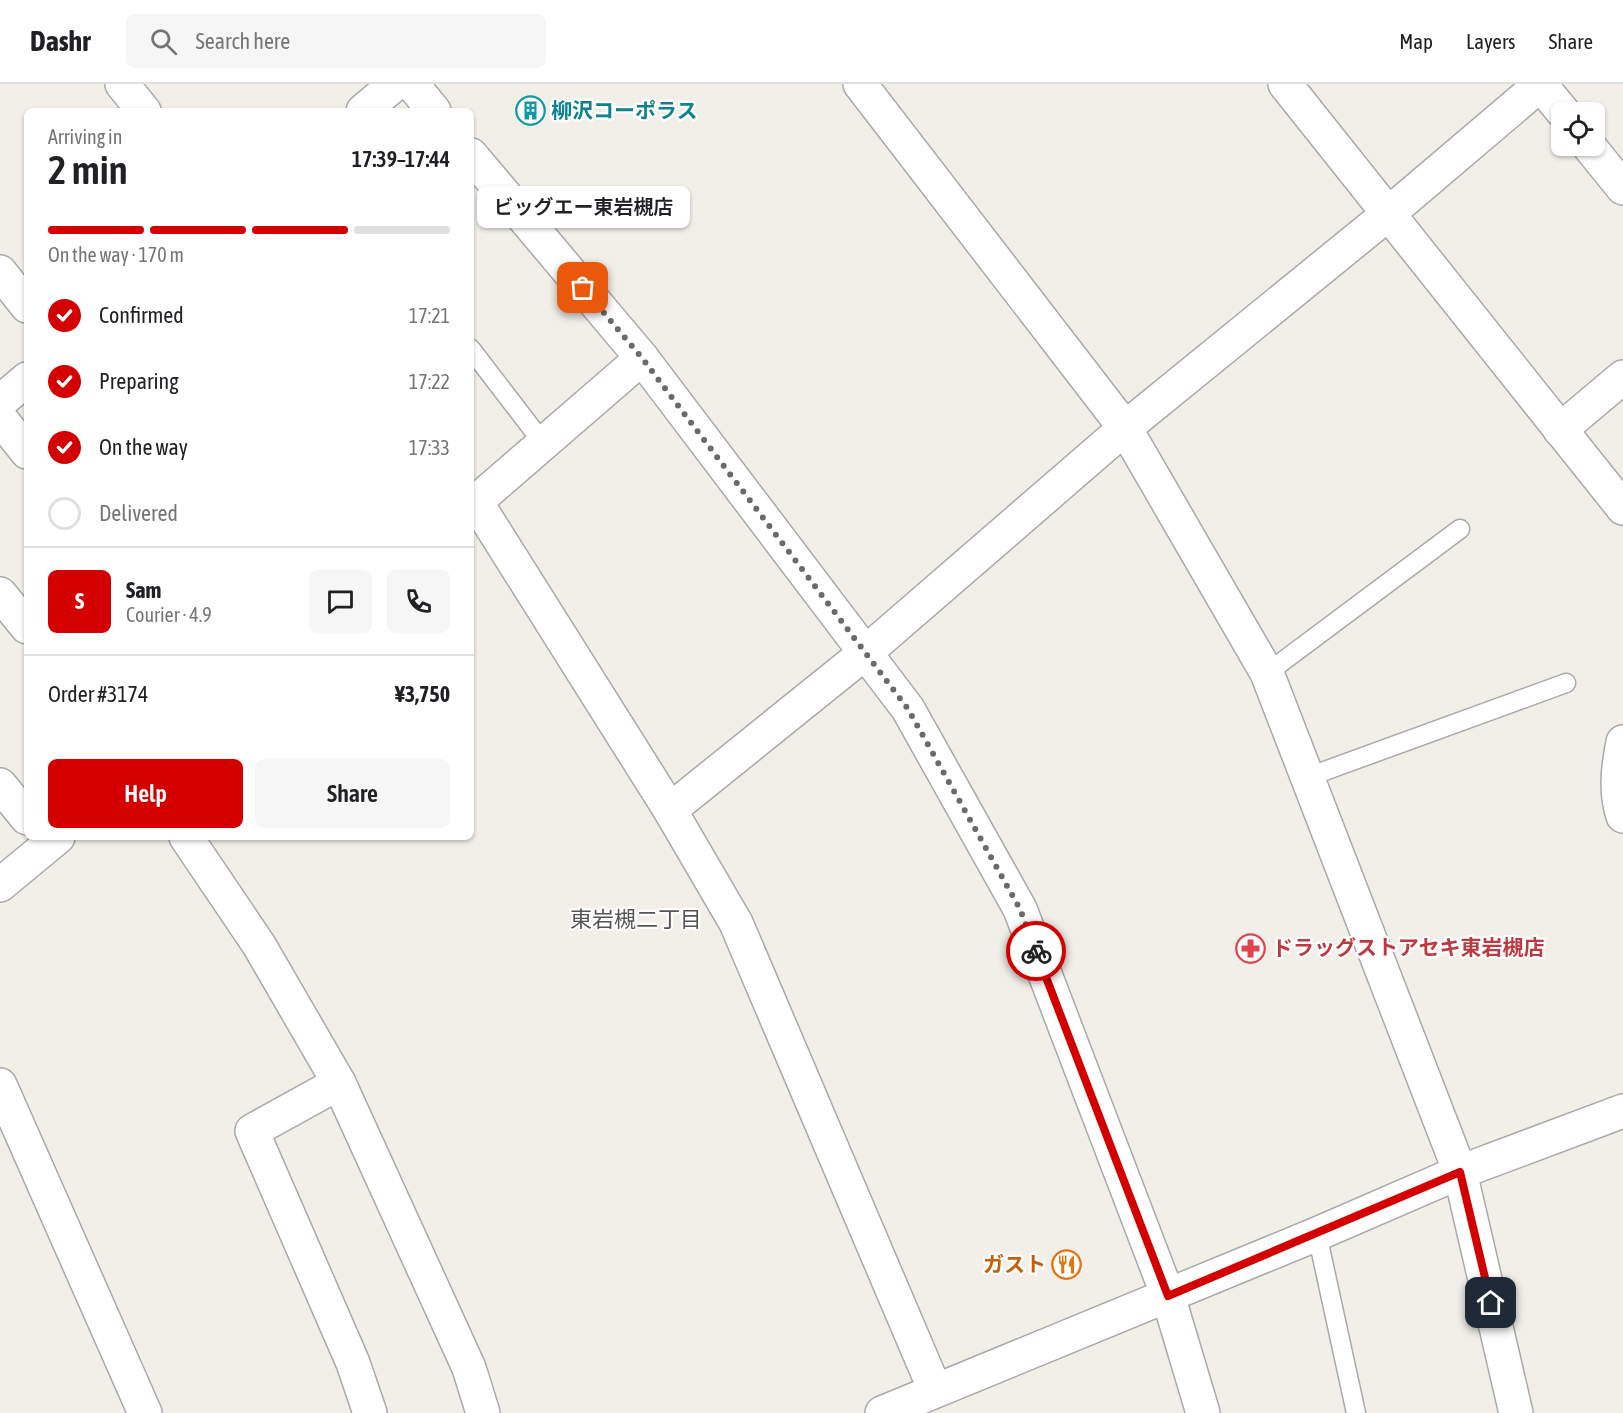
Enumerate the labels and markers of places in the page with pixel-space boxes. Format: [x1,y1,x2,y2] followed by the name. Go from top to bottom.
[514,95,546,127] building icon: 柳沢コーポラス
[551,98,698,122] place label: 柳沢コーポラス
[476,186,690,228] callout: ビッグエー東岩槻店
[557,262,608,313] pin
[1235,932,1267,964] pharmacy icon: ドラッグストアセキ東岩槻店
[1272,935,1545,959] place label: ドラッグストアセキ東岩槻店
[1051,1249,1083,1281] restaurant icon: ガスト
[983,1252,1046,1276] place label: ガスト
[1465,1277,1516,1328] pin

